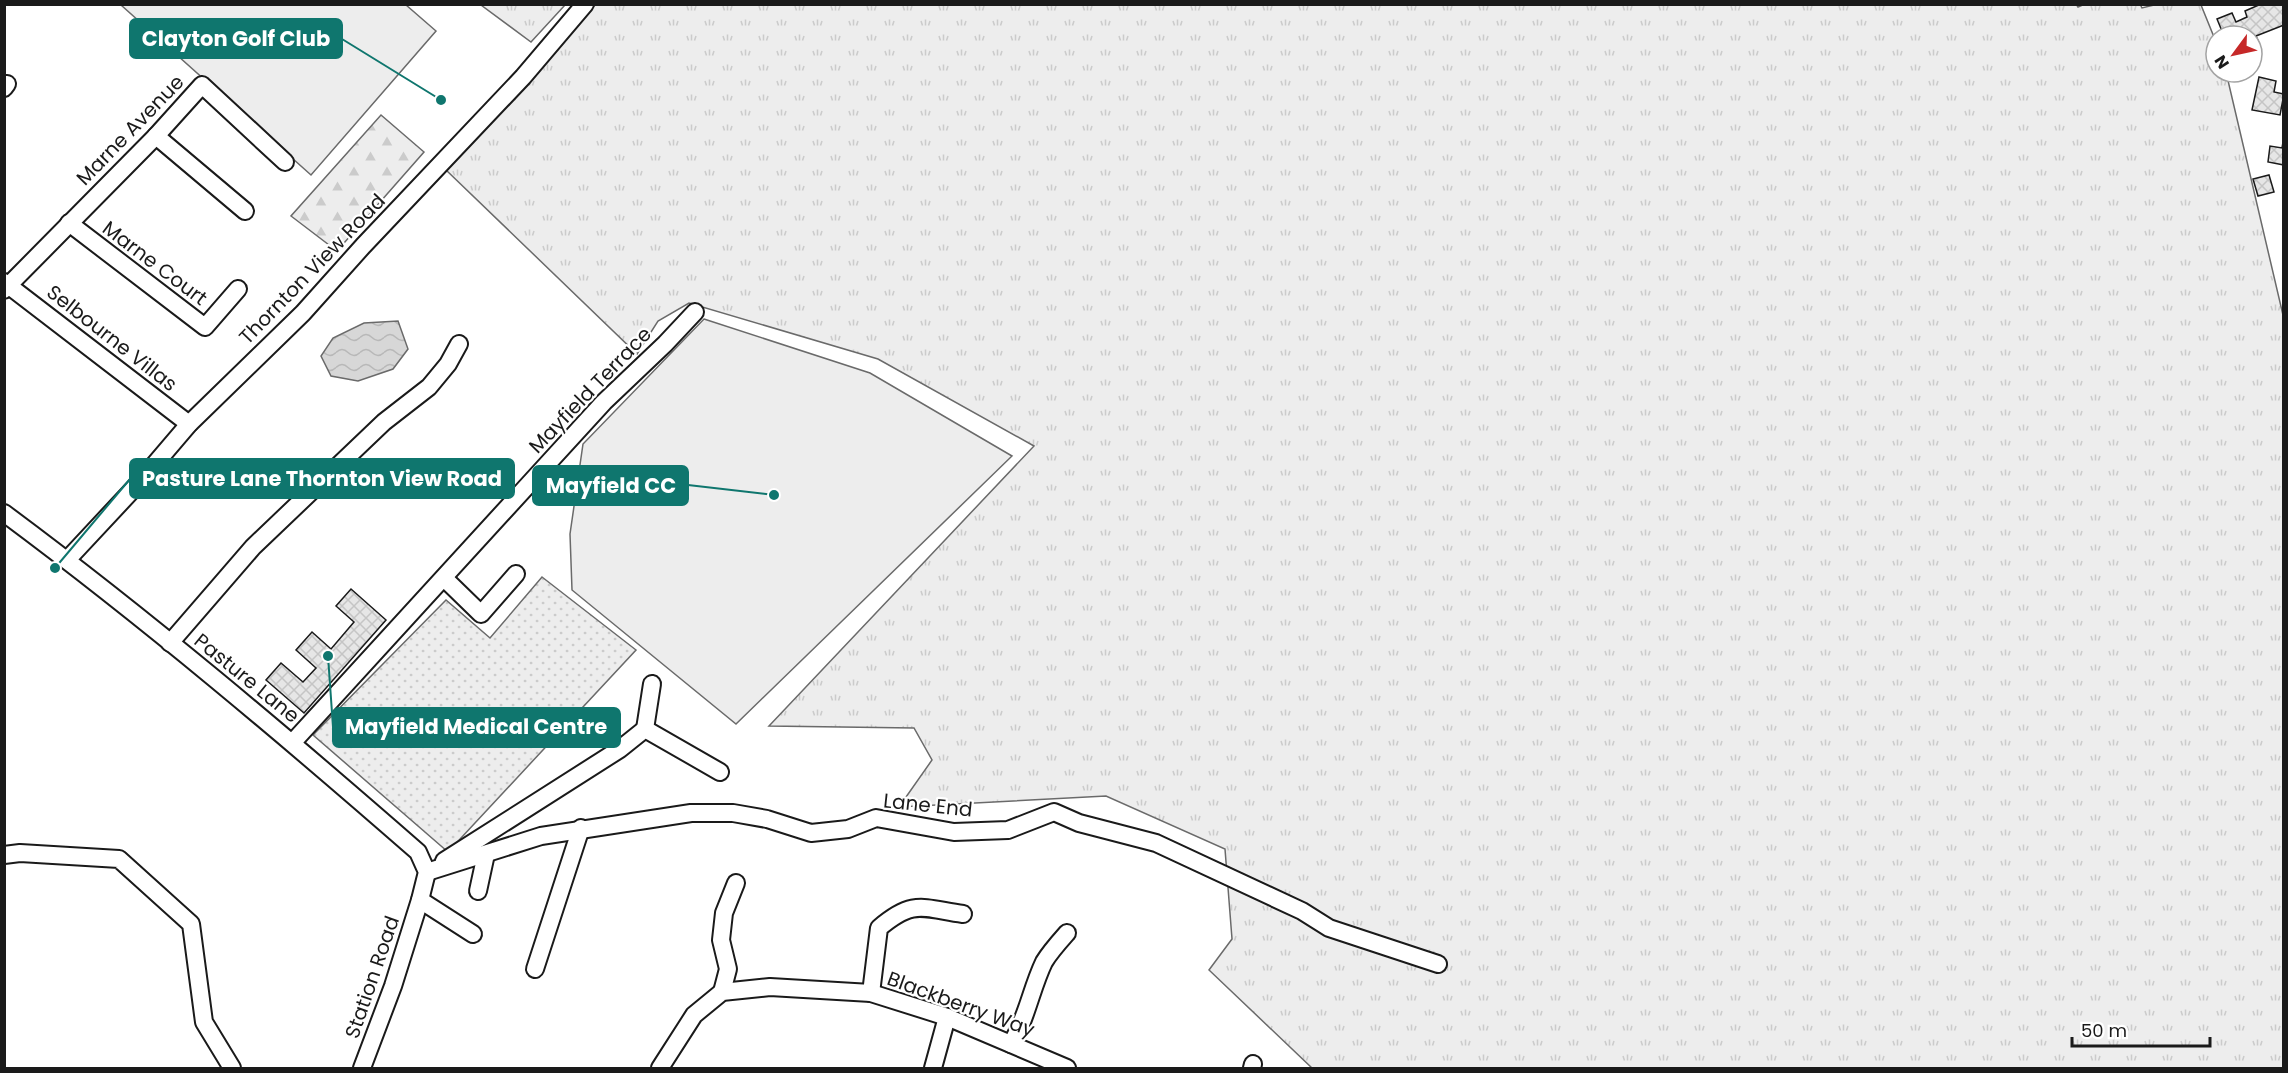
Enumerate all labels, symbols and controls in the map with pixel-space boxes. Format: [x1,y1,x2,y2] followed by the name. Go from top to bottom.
[130,19,342,58] callout: Clayton Golf Club
[142,24,330,53] text: Clayton Golf Club
[2204,24,2264,84] north arrow
[2209,51,2235,73] text: N
[70,69,190,191] street label: Marne Avenue
[233,188,391,350] street label: Thornton View Road
[97,214,213,312] street label: Marne Court
[41,278,183,398] street label: Selbourne Villas
[522,321,658,459] street label: Mayfield Terrace
[130,459,514,498] callout: Pasture Lane Thornton View Road
[142,464,502,493] text: Pasture Lane Thornton View Road
[533,466,688,505] callout: Mayfield CC
[546,471,676,500] text: Mayfield CC
[188,627,306,729] street label: Pasture Lane
[333,708,620,747] callout: Mayfield Medical Centre
[345,712,607,741] text: Mayfield Medical Centre
[882,786,974,824] street label: Lane End
[338,912,406,1042] street label: Station Road
[883,964,1039,1044] street label: Blackberry Way
[2072,1010,2210,1048] scale bar
[2081,1018,2127,1043] text: 50 m

